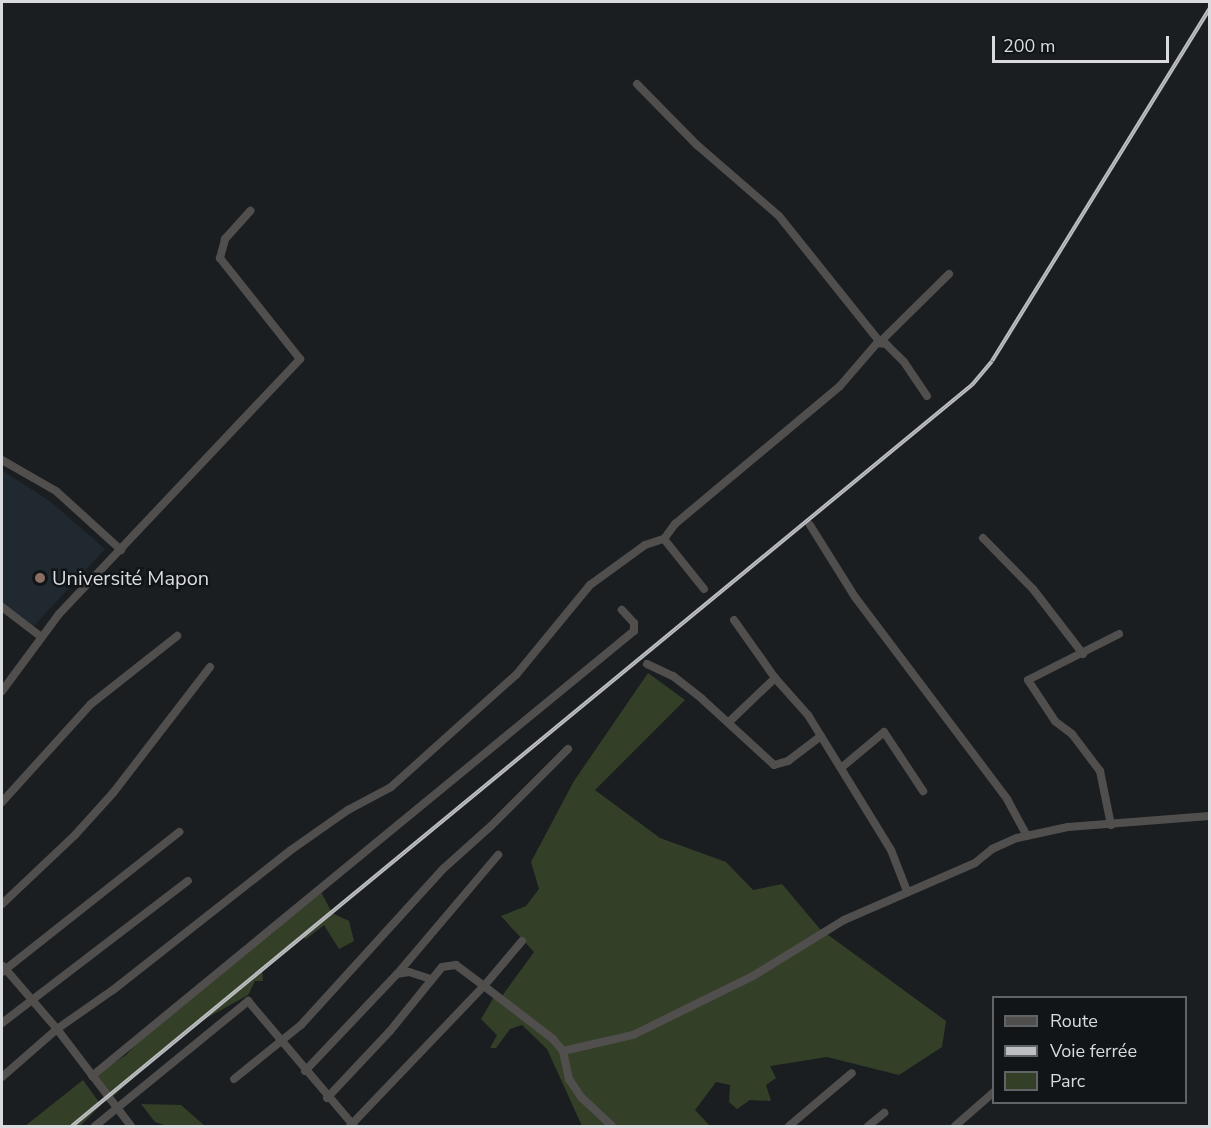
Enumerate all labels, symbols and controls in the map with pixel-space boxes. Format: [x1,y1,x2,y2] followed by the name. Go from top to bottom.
[995,24,1172,62] scale bar
[1003,34,1055,58] text: 200 m
[52,566,209,590] place label: Université Mapon
[33,571,47,585] marker: Université Mapon
[992,996,1187,1104] legend
[1050,1009,1098,1033] text: Route
[1050,1039,1137,1063] text: Voie ferrée
[1050,1069,1085,1093] text: Parc

